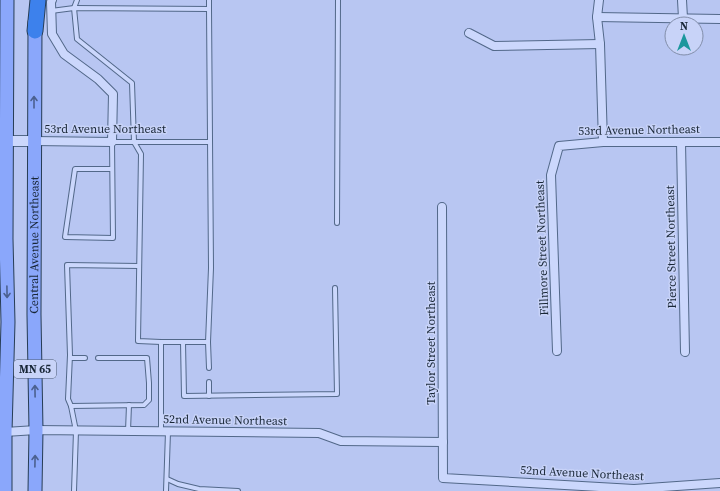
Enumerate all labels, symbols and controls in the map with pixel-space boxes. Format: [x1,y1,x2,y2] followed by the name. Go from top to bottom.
[664,16,704,56] north arrow
[680,19,688,34] text: N
[31,96,38,109] one-way arrow
[44,121,166,137] street label: 53rd Avenue Northeast
[578,121,700,139] street label: 53rd Avenue Northeast
[26,176,42,314] street label: Central Avenue Northeast
[532,180,552,316] street label: Fillmore Street Northeast
[662,185,680,309] street label: Pierce Street Northeast
[423,281,439,405] street label: Taylor Street Northeast
[3,285,11,298] one-way arrow
[14,360,56,378] road number: MN 65
[31,385,39,398] one-way arrow
[163,411,287,429] street label: 52nd Avenue Northeast
[31,455,39,468] one-way arrow
[520,462,644,484] street label: 52nd Avenue Northeast

